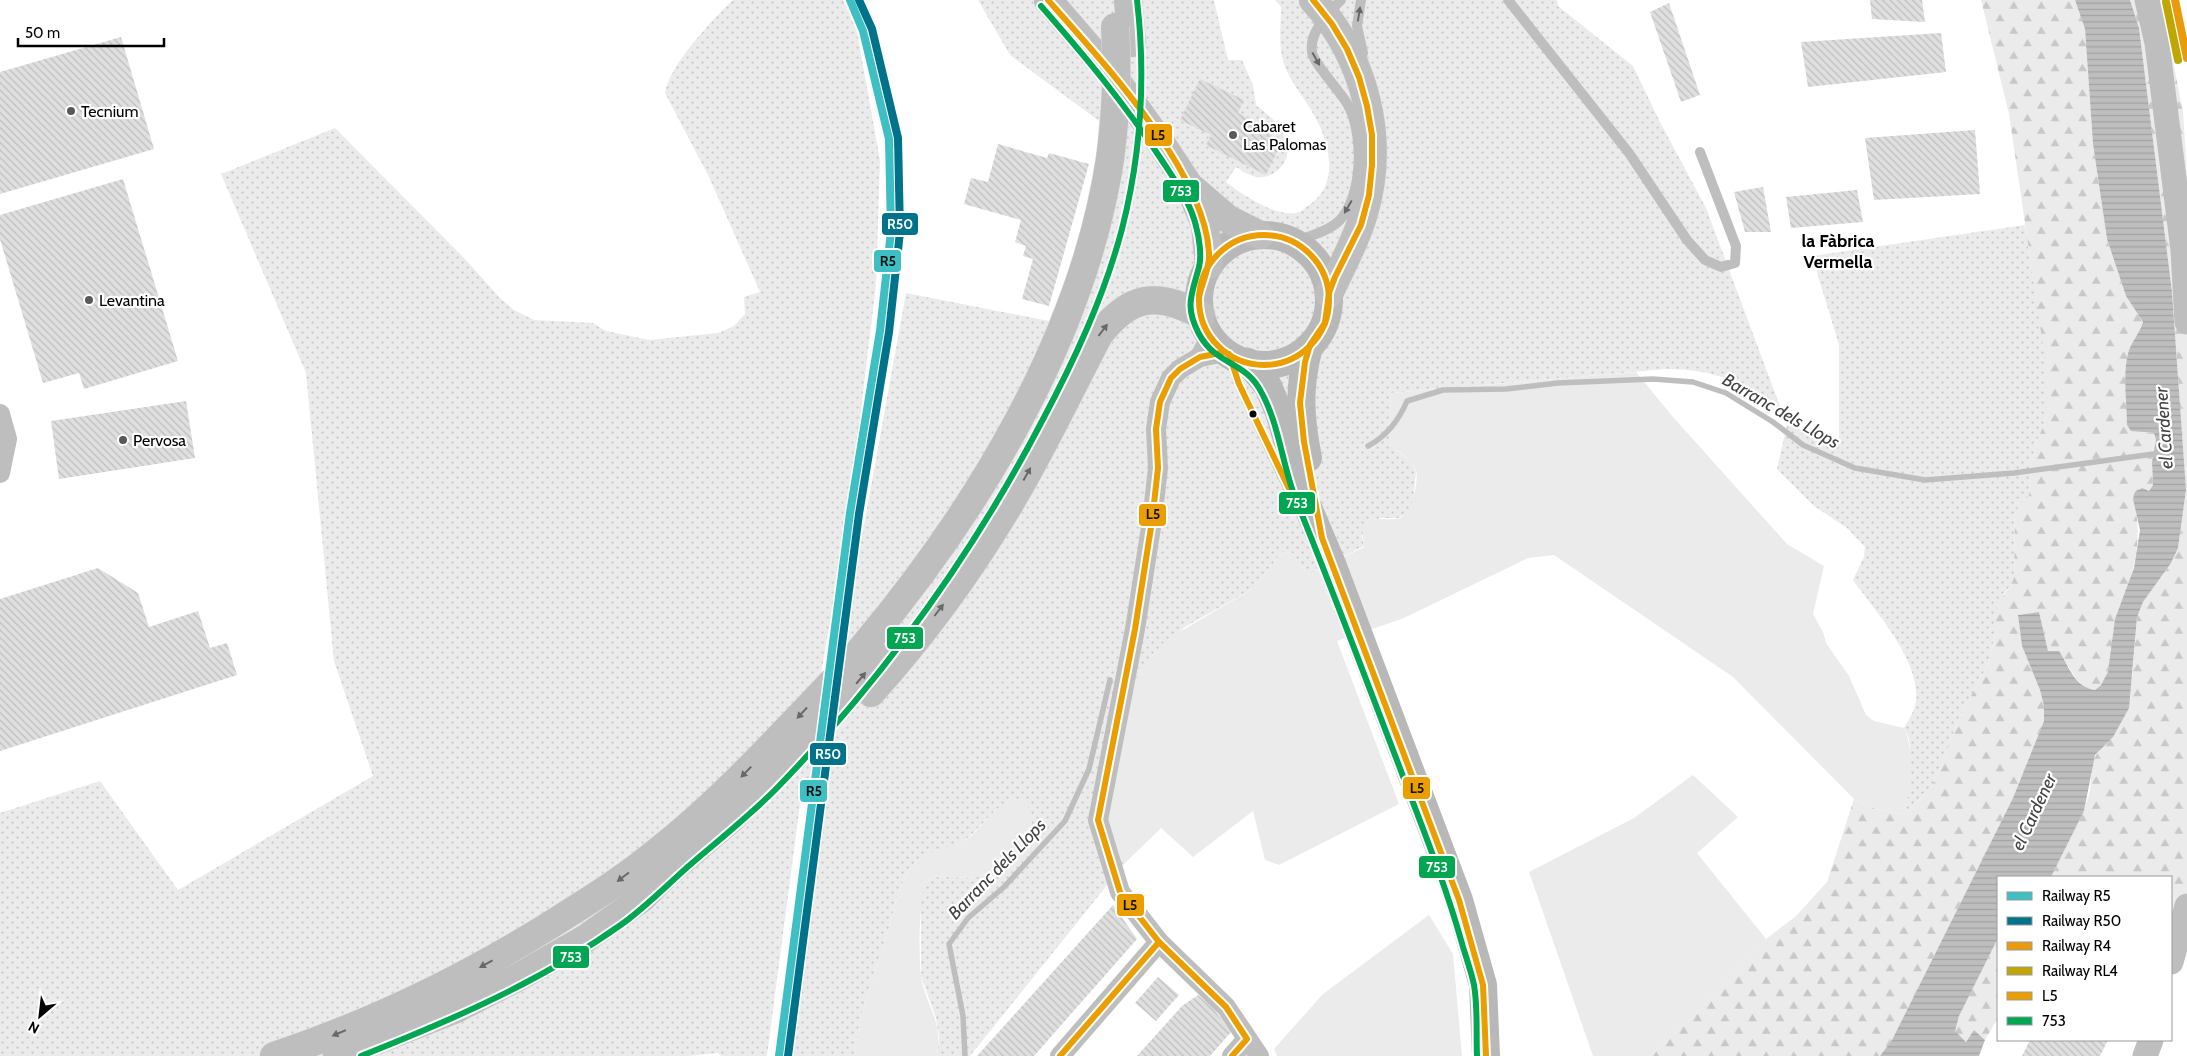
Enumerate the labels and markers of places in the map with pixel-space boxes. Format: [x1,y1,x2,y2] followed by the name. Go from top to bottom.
[81,102,138,121] place label: Tecnium
[65,105,77,117] marker: Tecnium
[1243,117,1327,154] place label: Cabaret Las Palomas
[1227,129,1239,141] marker: Cabaret Las Palomas
[99,291,165,310] place label: Levantina
[83,294,95,306] marker: Levantina
[1248,409,1258,419] unlabelled marker
[133,431,186,450] place label: Pervosa
[117,434,129,446] marker: Pervosa

